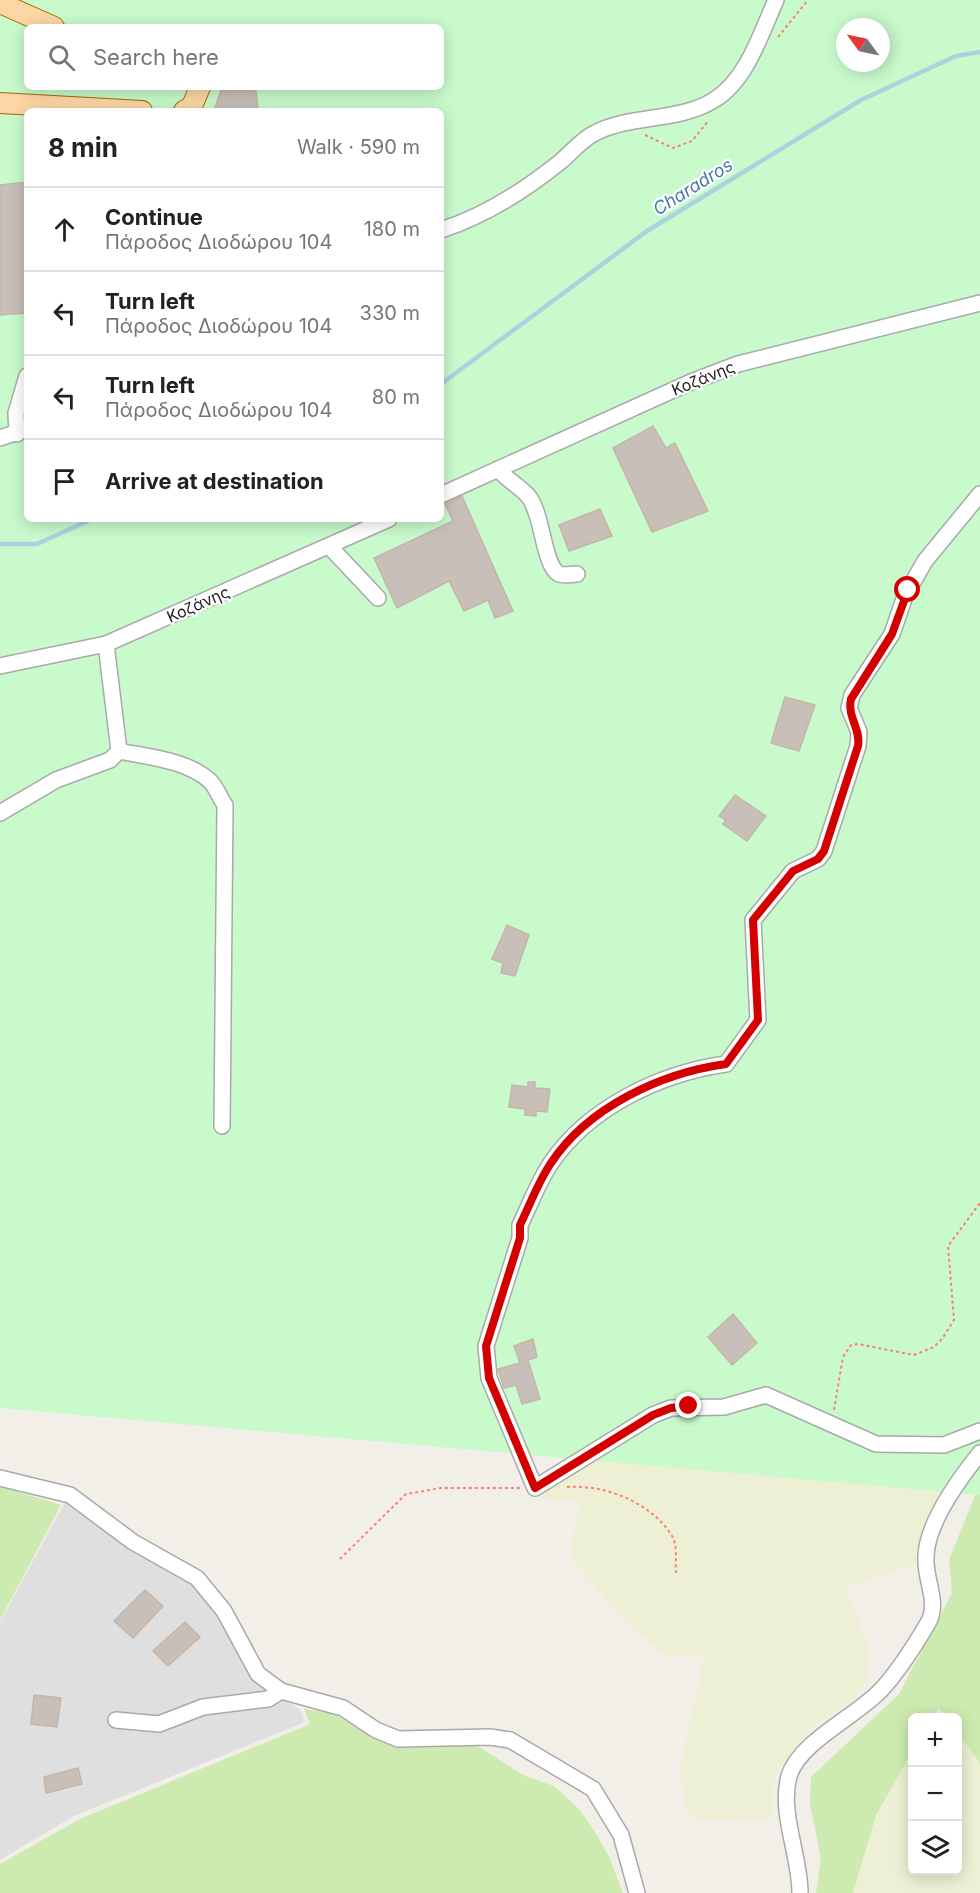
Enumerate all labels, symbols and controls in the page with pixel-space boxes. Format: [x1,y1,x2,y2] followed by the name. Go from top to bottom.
[836,18,890,72] north arrow
[24,24,444,90] search box
[45,41,78,74] icon: search
[93,44,219,70] text: Search here
[48,132,118,163] text: 8 min
[297,135,420,159] text: Walk · 590 m
[649,154,737,219] water label: Charadros
[105,204,203,230] text: Continue
[48,213,81,246] icon: ahead
[364,217,420,241] text: 180 m
[105,230,332,254] text: Πάροδος Διοδώρου 104
[105,288,195,314] text: Turn left
[48,297,81,330] icon: left
[360,301,420,325] text: 330 m
[105,314,332,338] text: Πάροδος Διοδώρου 104
[668,356,738,400] street label: Κοζάνης
[105,372,195,398] text: Turn left
[48,381,81,414] icon: left
[372,385,420,409] text: 80 m
[105,398,332,422] text: Πάροδος Διοδώρου 104
[48,465,81,498] icon: arrive
[105,468,324,494] text: Arrive at destination
[894,576,920,602] route start
[164,581,232,627] street label: Κοζάνης
[675,1392,701,1418] route end
[908,1713,962,1875] map controls
[908,1713,962,1767] button: +
[908,1767,962,1821] button: −
[908,1821,962,1875] button: layers

